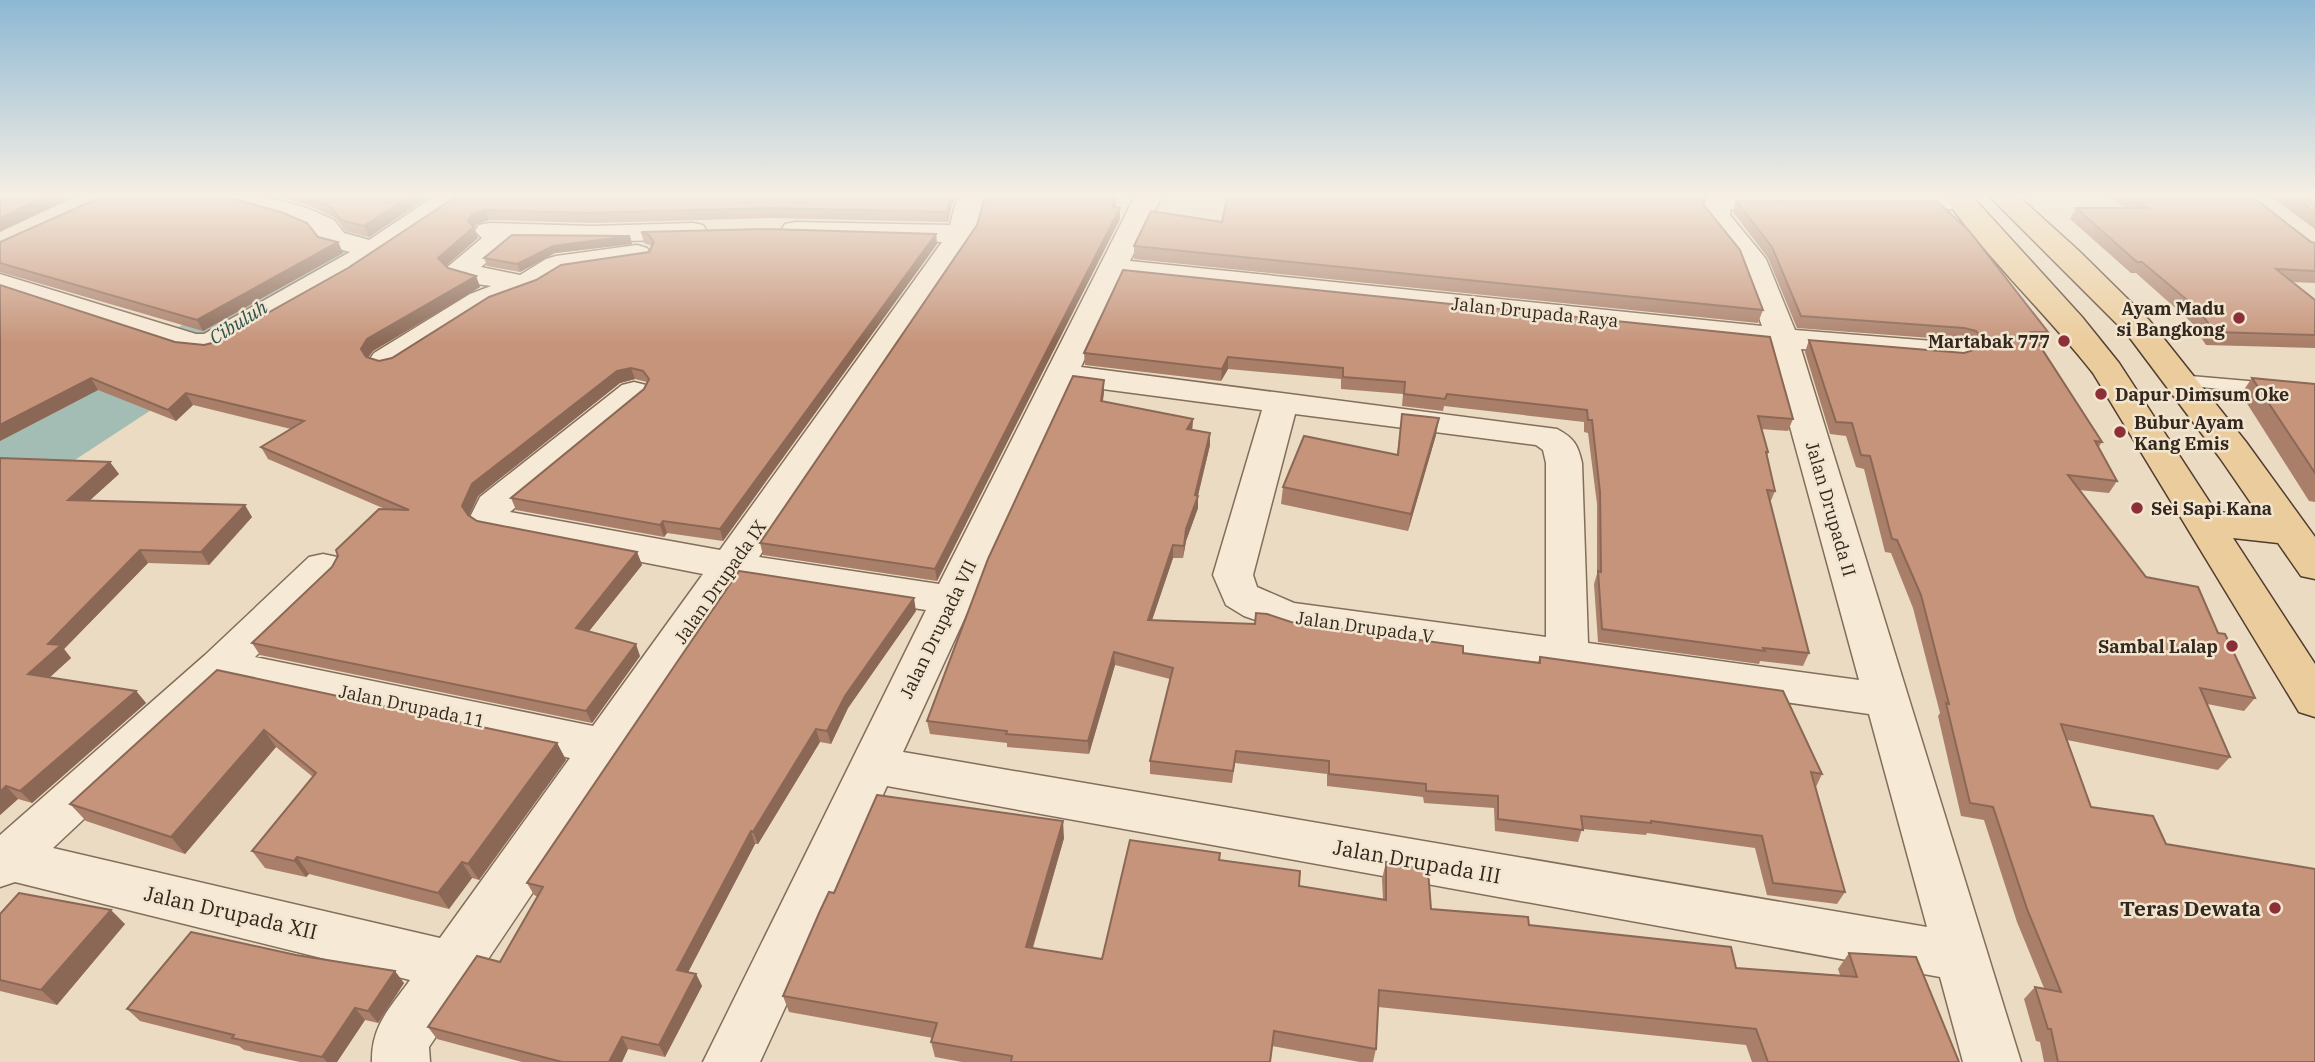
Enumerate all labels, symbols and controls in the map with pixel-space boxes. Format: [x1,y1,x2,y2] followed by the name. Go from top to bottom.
[1450,292,1620,332] street label: Jalan Drupada Raya
[204,295,272,349] water label: Cibuluh
[2117,297,2226,341] place label: Ayam Madu si Bangkong
[2231,310,2247,326] marker: Ayam Madu si Bangkong
[1928,330,2050,353] place label: Martabak 777
[2056,333,2072,349] marker: Martabak 777
[2115,383,2289,406] place label: Dapur Dimsum Oke
[2093,386,2109,402] marker: Dapur Dimsum Oke
[2134,411,2244,455] place label: Bubur Ayam Kang Emis
[2112,424,2128,440] marker: Bubur Ayam Kang Emis
[1801,439,1861,579] street label: Jalan Drupada II
[2151,497,2272,520] place label: Sei Sapi Kana
[2129,500,2145,516] marker: Sei Sapi Kana
[669,516,771,648] street label: Jalan Drupada IX
[894,556,982,702] street label: Jalan Drupada VII
[1295,606,1435,648] street label: Jalan Drupada V
[2098,635,2218,658] place label: Sambal Lalap
[2224,638,2240,654] marker: Sambal Lalap
[337,679,487,733] street label: Jalan Drupada 11
[1331,832,1503,890] street label: Jalan Drupada III
[142,878,320,946] street label: Jalan Drupada XII
[2120,894,2261,922] place label: Teras Dewata
[2267,900,2283,916] marker: Teras Dewata

